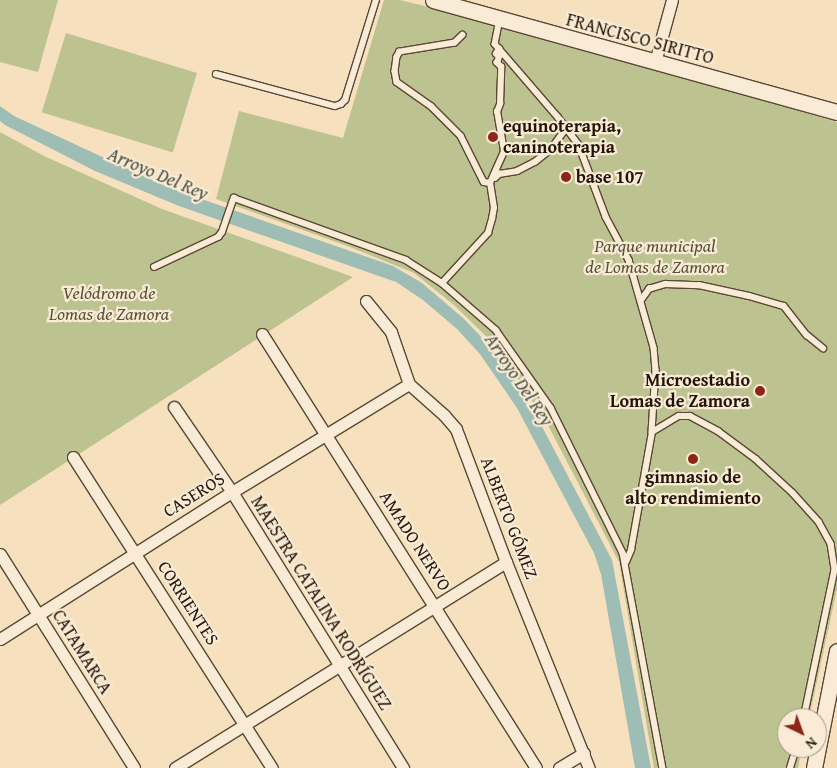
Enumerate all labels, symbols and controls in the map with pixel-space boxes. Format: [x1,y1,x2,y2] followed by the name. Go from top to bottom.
[564,9,716,69] street label: FRANCISCO SIRITTO
[503,116,621,158] place label: equinoterapia, caninoterapia
[487,131,499,143] marker: equinoterapia, caninoterapia
[104,143,212,205] water label: Arroyo Del Rey
[576,166,644,188] place label: base 107
[560,171,572,183] marker: base 107
[585,236,725,278] park label: Parque municipal de Lomas de Zamora
[49,283,169,326] park label: Velódromo de Lomas de Zamora
[480,329,558,431] water label: Arroyo Del Rey
[610,370,750,412] place label: Microestadio Lomas de Zamora
[754,385,766,397] marker: Microestadio Lomas de Zamora
[687,453,699,465] marker: gimnasio de alto rendimiento
[476,454,542,582] street label: ALBERTO GÓMEZ
[625,467,761,509] place label: gimnasio de alto rendimiento
[159,468,229,522] street label: CASEROS
[375,487,455,595] street label: AMADO NERVO
[246,492,396,714] street label: MAESTRA CATALINA RODRÍGUEZ
[153,557,223,649] street label: CORRIENTES
[48,606,116,698] street label: CATAMARCA
[777,708,827,758] north arrow
[801,733,822,754] text: N

